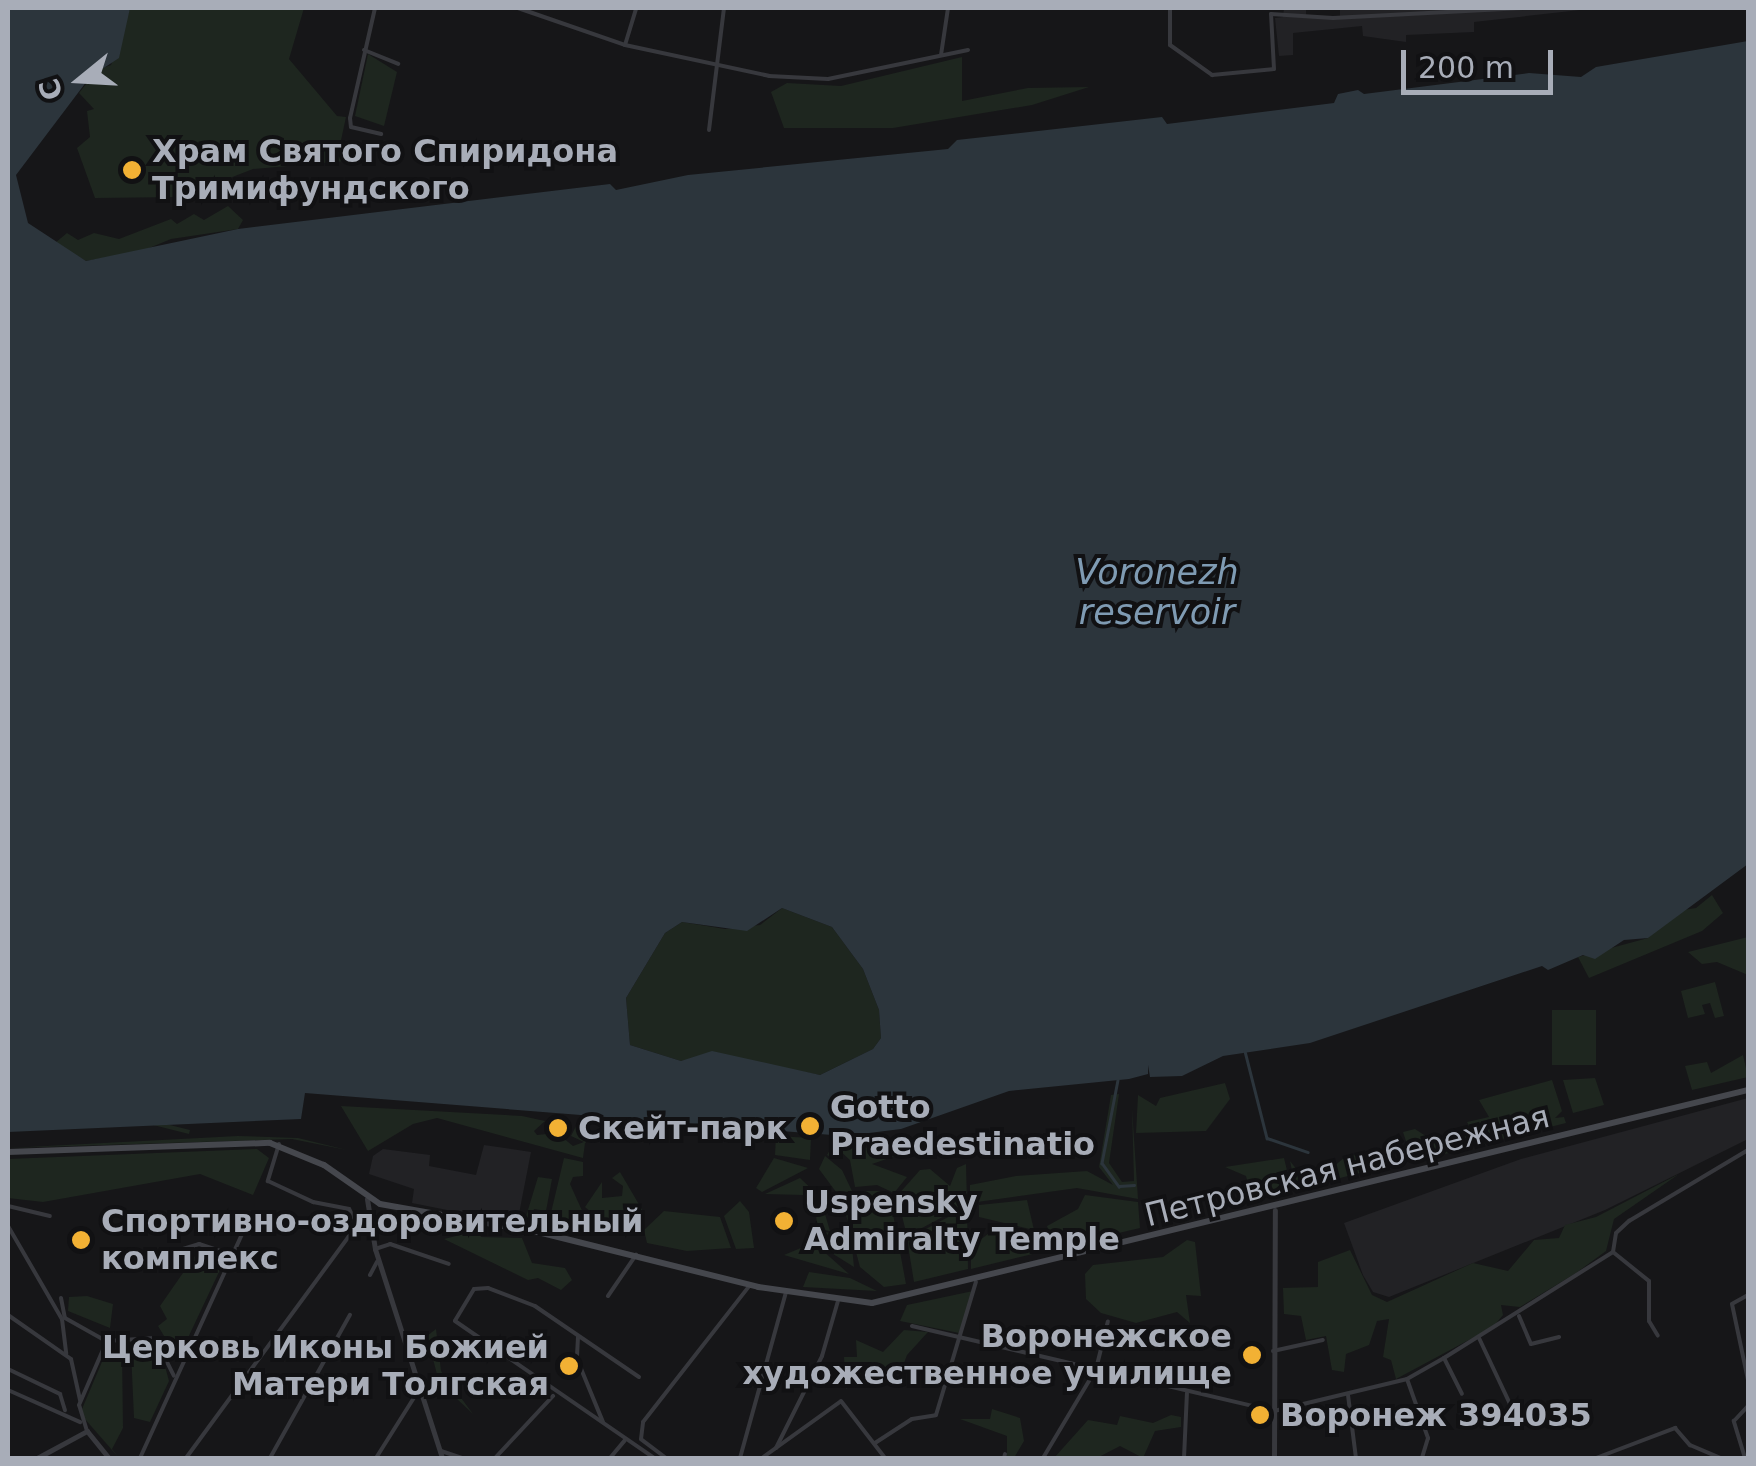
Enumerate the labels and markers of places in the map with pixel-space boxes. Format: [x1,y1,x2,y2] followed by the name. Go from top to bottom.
[152,133,618,208] place label: Храм Святого Спиридона Тримифундского
[121,159,143,181] marker: Храм Святого Спиридона Тримифундского
[830,1089,1095,1164] place label: Gotto Praedestinatio
[578,1109,787,1147] place label: Скейт-парк
[799,1115,821,1137] marker: Gotto Praedestinatio
[547,1117,569,1139] marker: Скейт-парк
[804,1184,1120,1259] place label: Uspensky Admiralty Temple
[101,1203,643,1278] place label: Спортивно-оздоровительный комплекс
[773,1210,795,1232] marker: Uspensky Admiralty Temple
[70,1229,92,1251] marker: Спортивно-оздоровительный комплекс
[742,1318,1232,1393] place label: Воронежское художественное училище
[102,1329,549,1404] place label: Церковь Иконы Божией Матери Толгская
[1241,1344,1263,1366] marker: Воронежское художественное училище
[558,1355,580,1377] marker: Церковь Иконы Божией Матери Толгская
[1280,1396,1592,1434] place label: Воронеж 394035
[1249,1404,1271,1426] marker: Воронеж 394035

